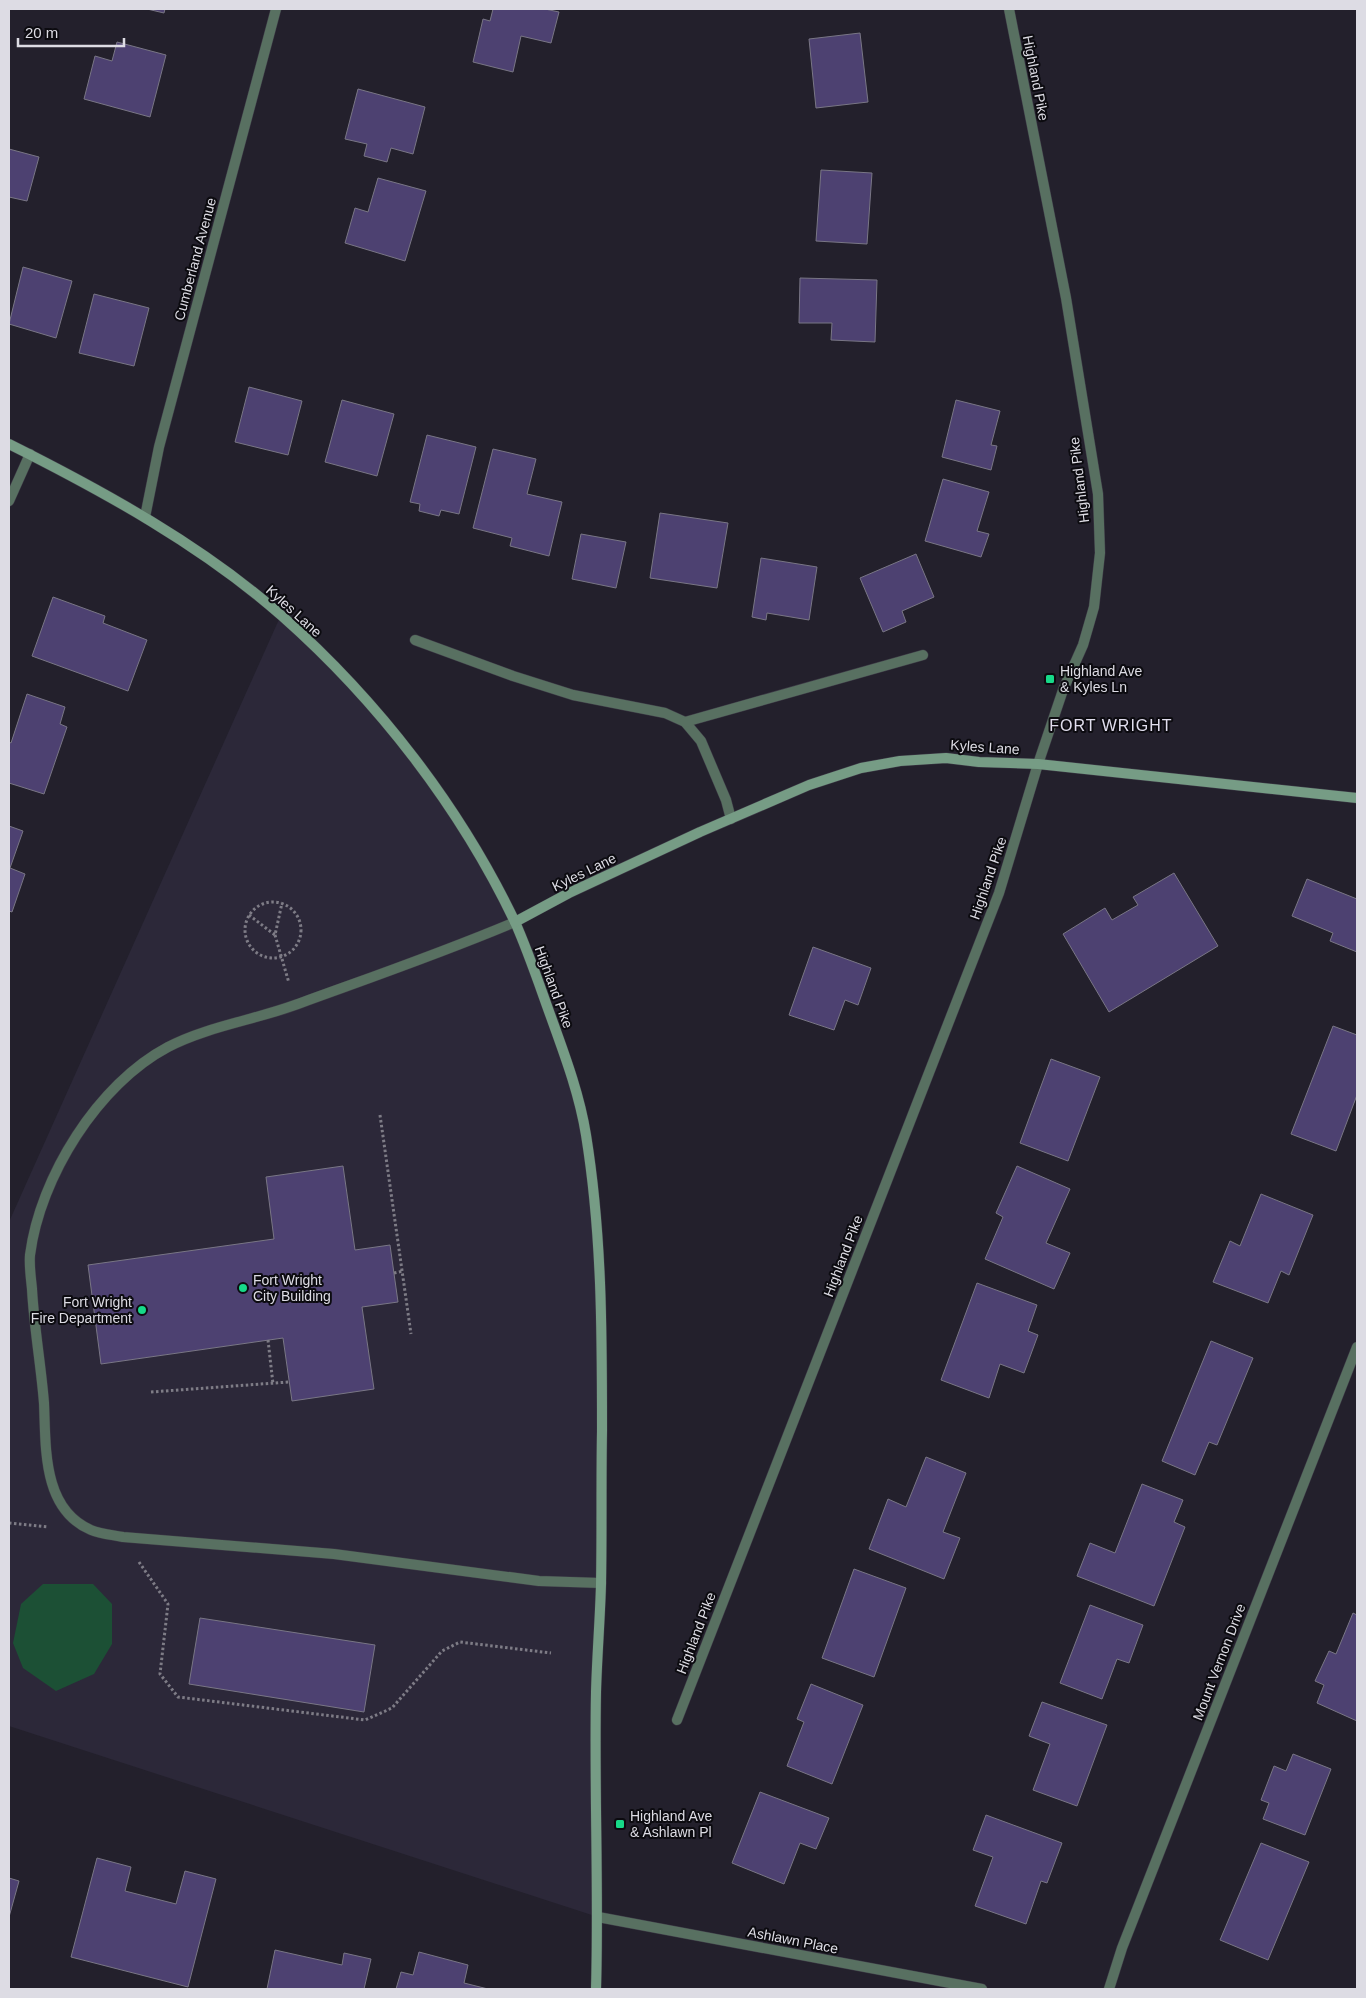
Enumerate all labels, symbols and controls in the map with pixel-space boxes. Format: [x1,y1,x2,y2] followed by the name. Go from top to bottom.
[18,15,124,47] scale bar
[25,24,58,41] text: 20 m
[1020,34,1052,122] street label: Highland Pike
[171,196,219,322] street label: Cumberland Avenue
[1066,436,1092,524] street label: Highland Pike
[263,582,325,640] street label: Kyles Lane
[1060,663,1142,695] place label: Highland Ave & Kyles Ln
[1044,673,1056,685] marker: Highland Ave & Kyles Ln
[1049,717,1173,734] district label: FORT WRIGHT
[950,737,1020,757] street label: Kyles Lane
[966,834,1010,921] street label: Highland Pike
[549,850,619,894] street label: Kyles Lane
[532,944,576,1031] street label: Highland Pike
[820,1213,866,1299] street label: Highland Pike
[253,1272,331,1304] place label: Fort Wright City Building
[237,1282,249,1294] marker: Fort Wright City Building
[31,1294,132,1326] place label: Fort Wright Fire Department
[136,1304,148,1316] marker: Fort Wright Fire Department
[673,1590,719,1676] street label: Highland Pike
[1189,1601,1249,1723] street label: Mount Vernon Drive
[630,1808,712,1840] place label: Highland Ave & Ashlawn Pl
[614,1818,626,1830] marker: Highland Ave & Ashlawn Pl
[746,1923,840,1957] street label: Ashlawn Place

